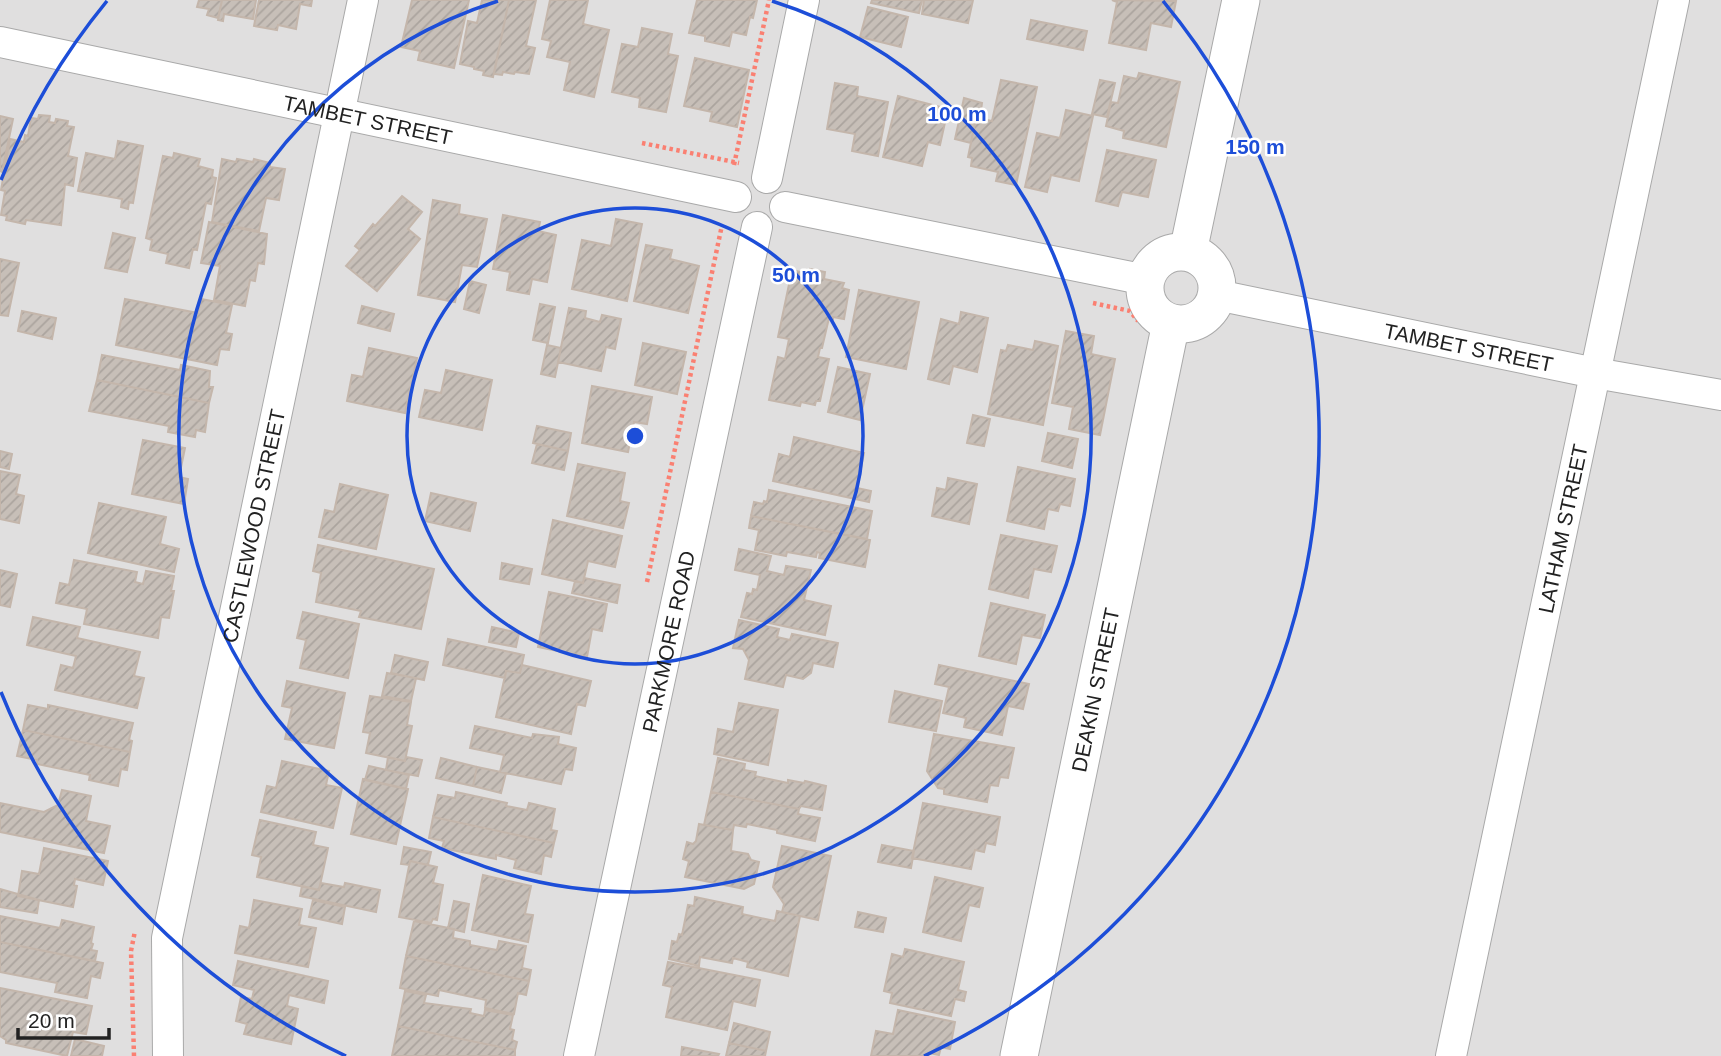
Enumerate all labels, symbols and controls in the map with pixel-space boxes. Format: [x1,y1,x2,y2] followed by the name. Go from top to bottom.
[281,91,455,148] street label: TAMBET STREET
[927,102,987,125] text: 100 m
[1225,135,1285,158] text: 150 m
[772,263,820,286] text: 50 m
[1382,318,1555,376] street label: TAMBET STREET
[217,407,289,645] street label: CASTLEWOOD STREET
[623,424,647,448] centre of rings
[1533,442,1591,615] street label: LATHAM STREET
[637,548,699,734] street label: PARKMORE ROAD
[1067,606,1123,774] street label: DEAKIN STREET
[18,996,108,1040] scale bar
[28,1009,75,1032] text: 20 m

